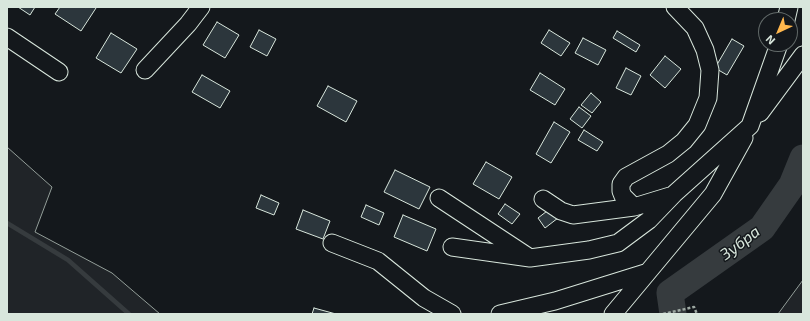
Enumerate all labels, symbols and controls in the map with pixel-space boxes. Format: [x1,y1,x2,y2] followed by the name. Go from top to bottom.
[758,12,798,52] north arrow
[763,33,777,48] text: N
[716,222,764,264] water label: Зубра

